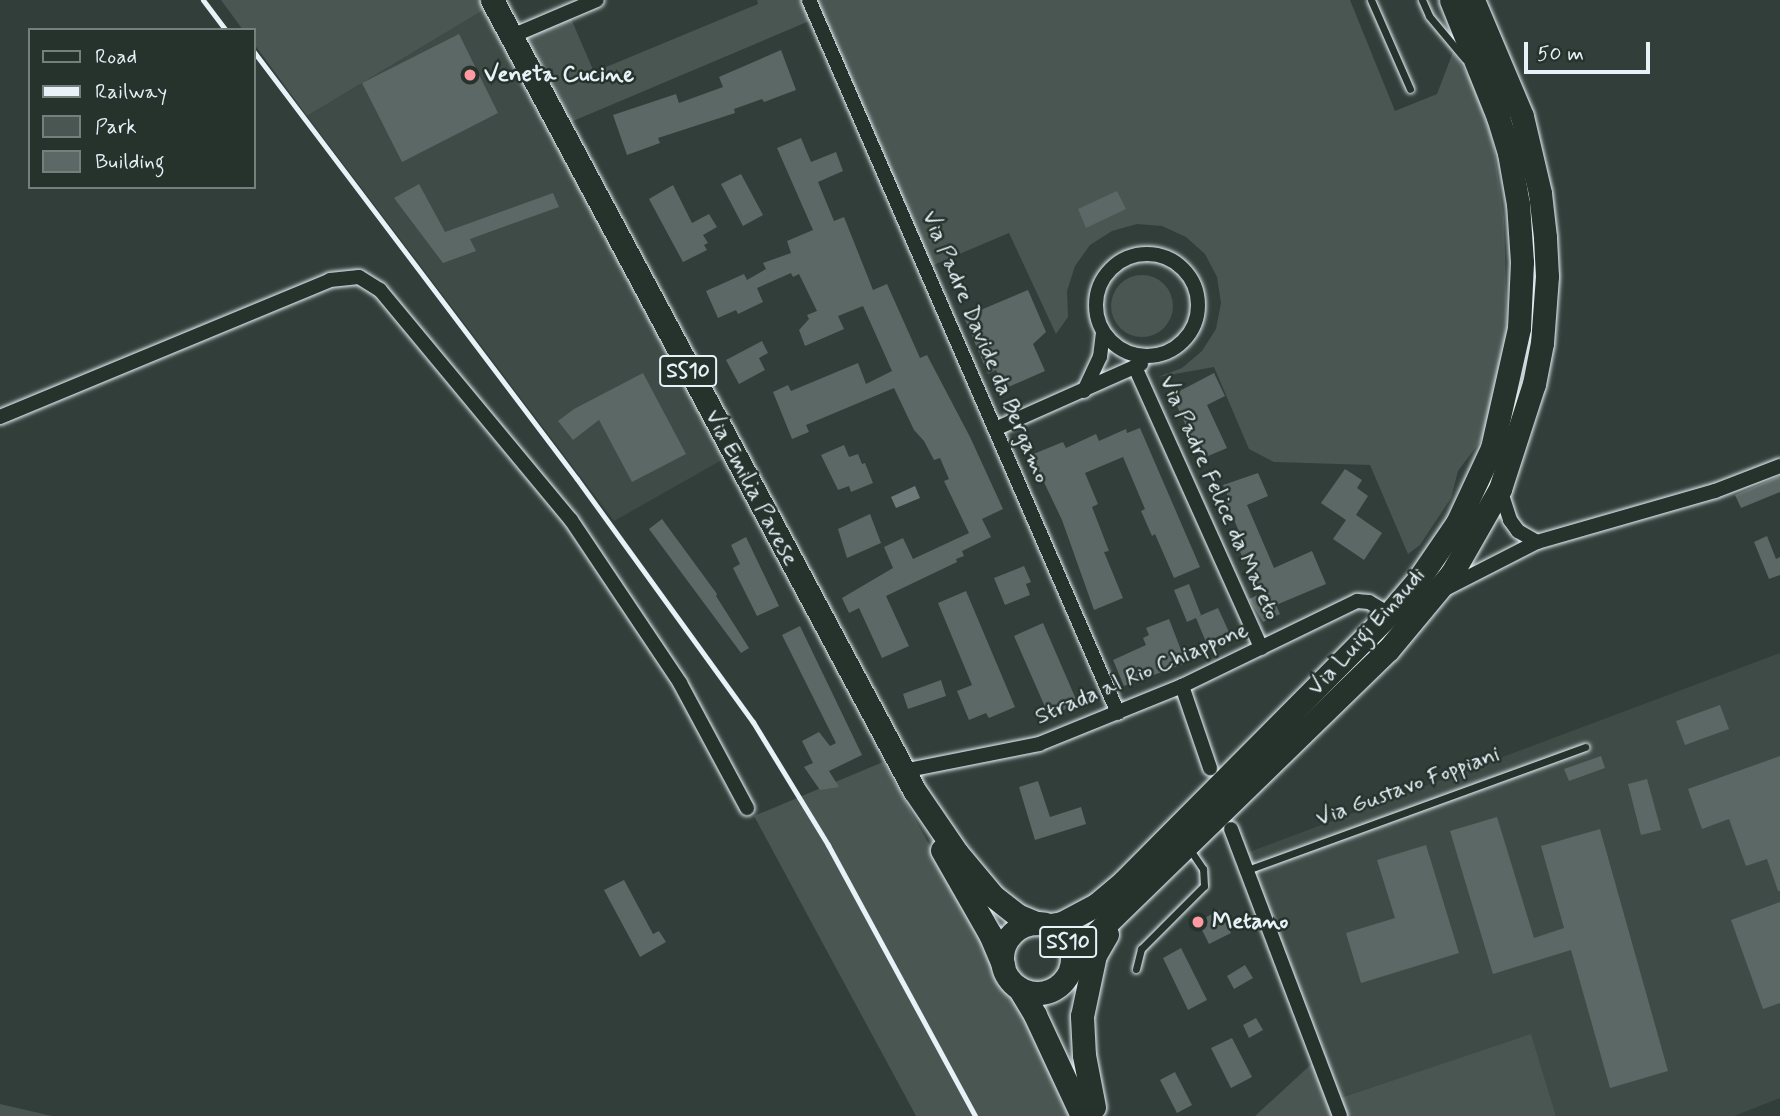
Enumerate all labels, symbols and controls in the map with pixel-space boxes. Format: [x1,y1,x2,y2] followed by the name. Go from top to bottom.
[28,28,256,189] legend
[1528,28,1654,72] scale bar
[1537,40,1584,68] text: 50 m
[95,43,137,71] text: Road
[484,61,634,89] place label: Veneta Cucine
[462,67,478,83] marker: Veneta Cucine
[95,78,167,106] text: Railway
[95,113,137,141] text: Park
[95,148,165,176] text: Building
[916,209,1054,485] street label: Via Padre Davide da Bergamo
[658,354,718,388] road number: SS10
[1153,372,1285,624] street label: Via Padre Felice da Mareto
[698,405,804,571] street label: Via Emilia Pavese
[1303,563,1431,701] street label: Via Luigi Einaudi
[1033,617,1251,731] street label: Strada al Rio Chiappone
[1312,741,1504,833] street label: Via Gustavo Foppiani
[1212,908,1288,936] place label: Metano
[1190,914,1206,930] marker: Metano
[1038,925,1098,960] road number: SS10

